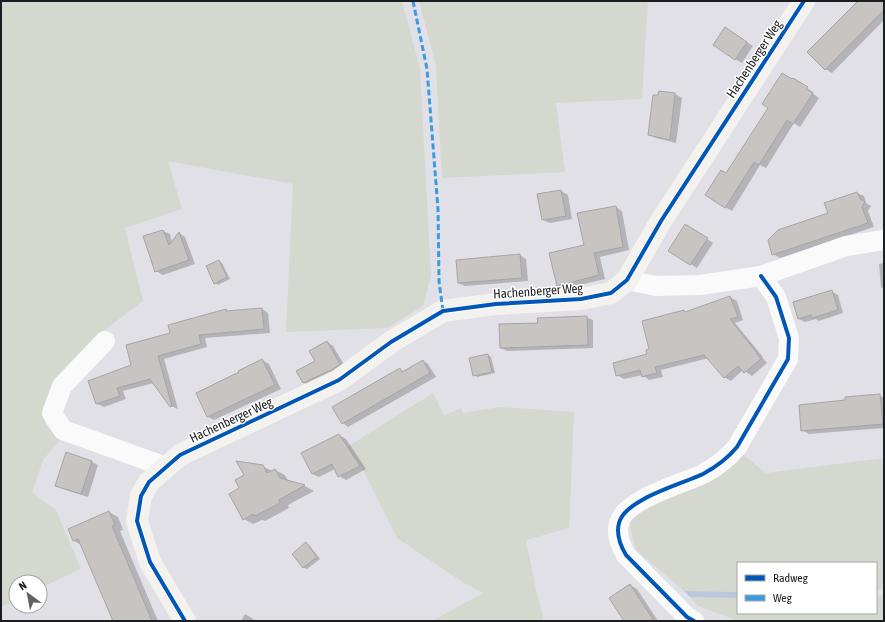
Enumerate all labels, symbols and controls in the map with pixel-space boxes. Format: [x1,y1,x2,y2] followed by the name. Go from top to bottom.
[723,17,785,101] street label: Hachenberger Weg
[493,280,584,302] street label: Hachenberger Weg
[187,394,275,446] street label: Hachenberger Weg
[737,562,877,614] legend
[773,571,809,585] text: Radweg
[8,574,48,614] north arrow
[17,579,29,592] text: N
[773,591,793,605] text: Weg

